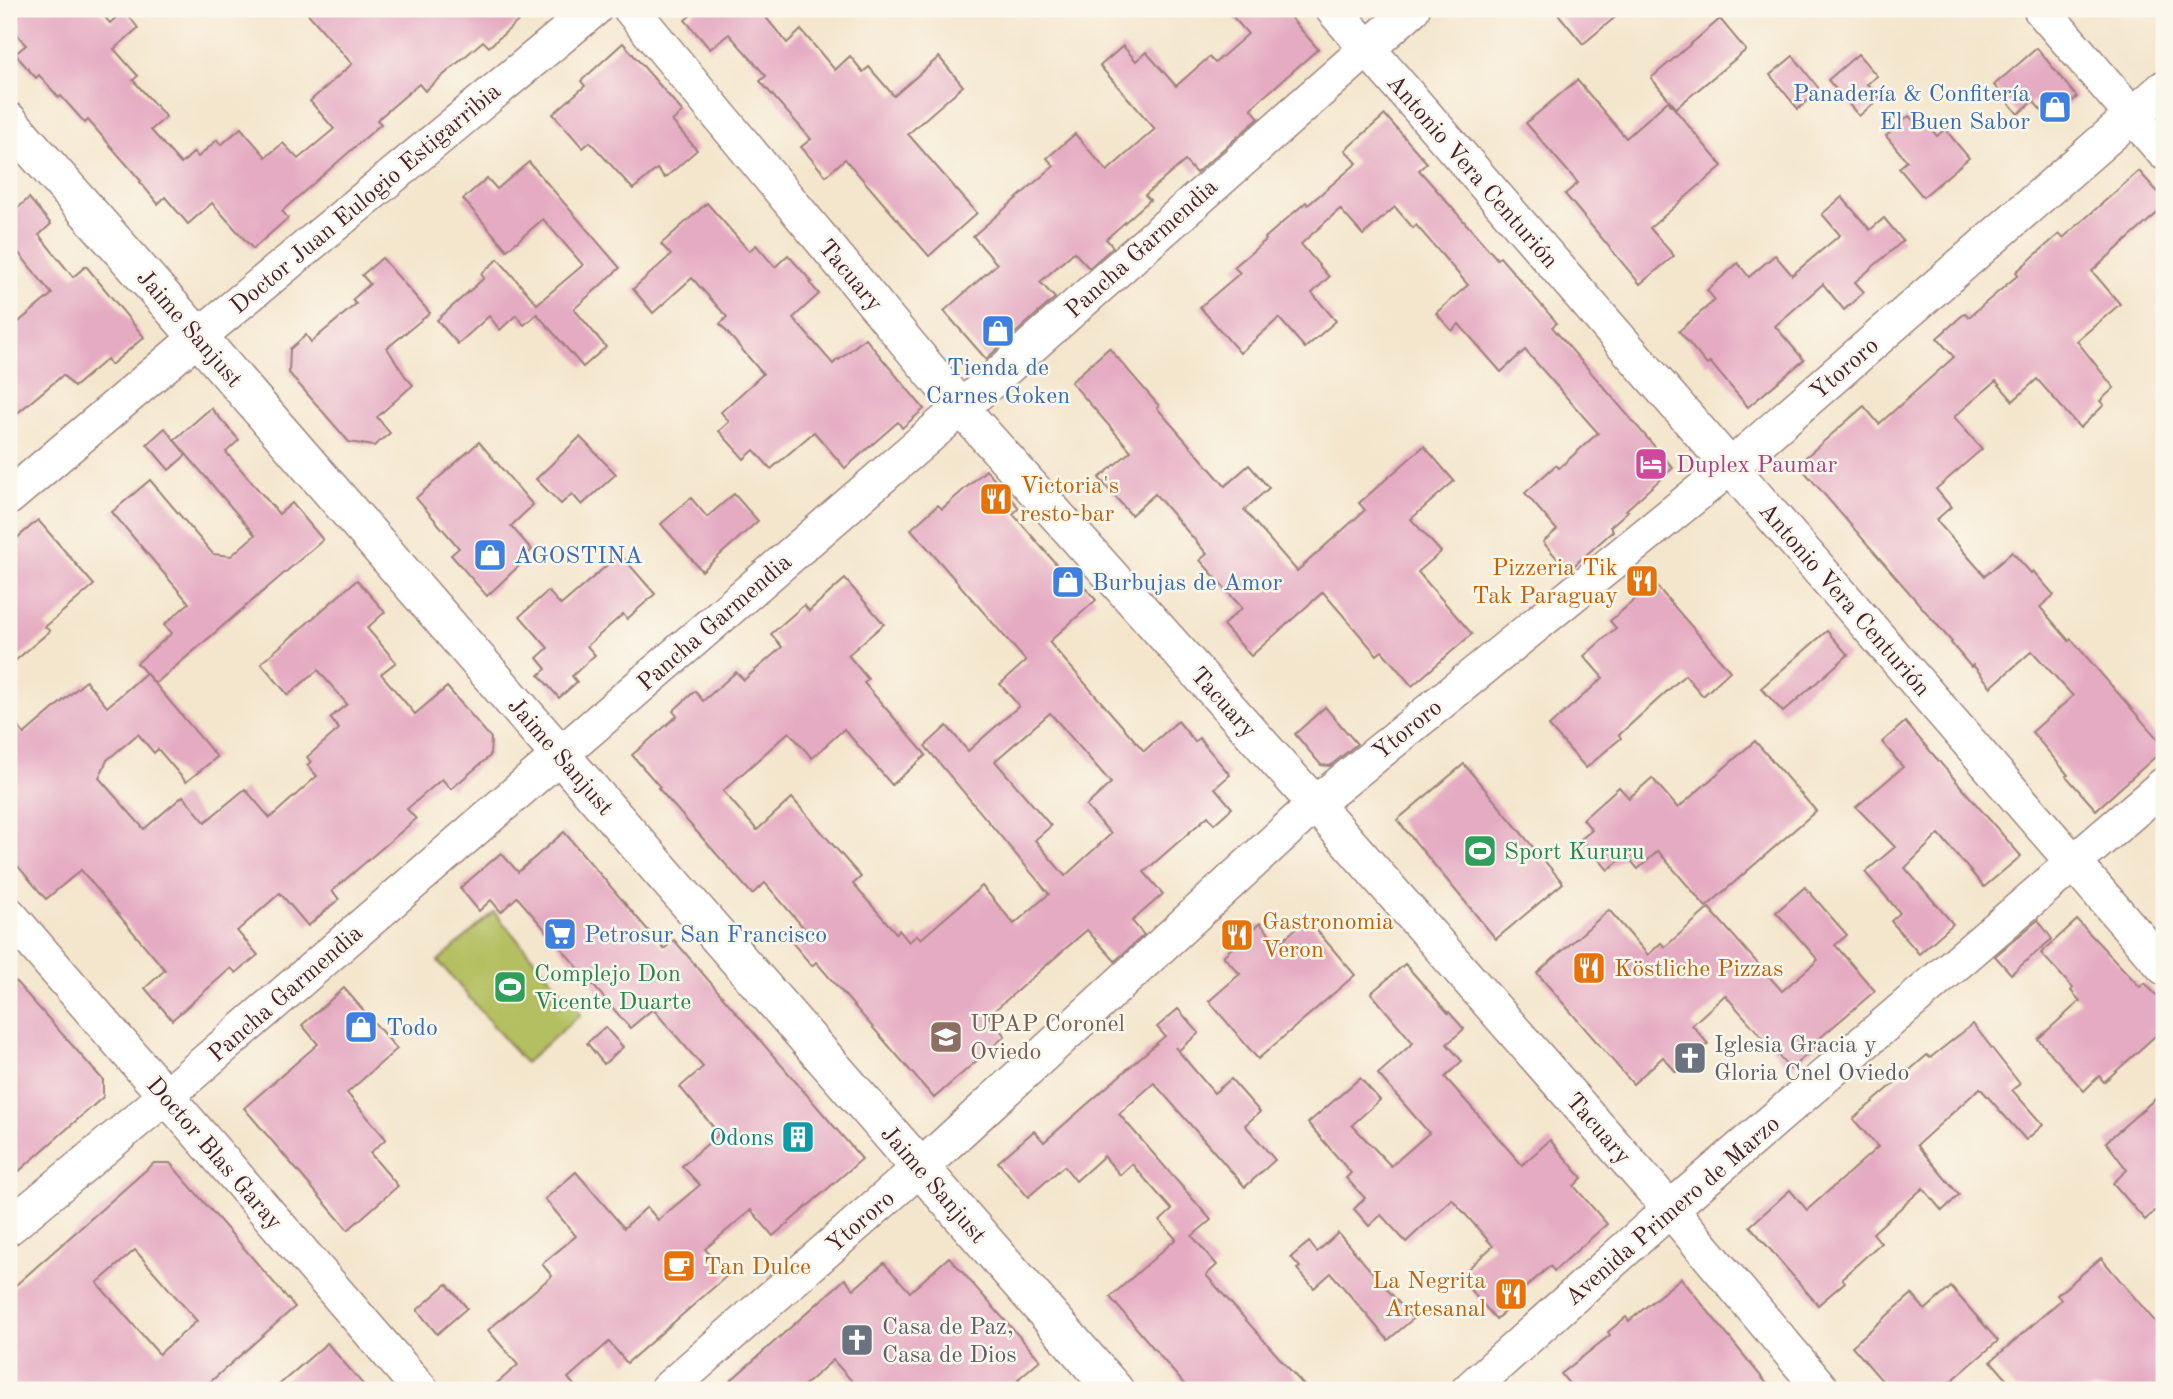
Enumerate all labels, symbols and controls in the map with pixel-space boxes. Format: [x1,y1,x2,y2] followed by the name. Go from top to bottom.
[1381,71,1562,274] street label: Antonio Vera Centurión
[227,80,506,319] street label: Doctor Juan Eulogio Estigarribia
[1793,83,2030,135] place label: Panadería & Confitería El Buen Sabor
[2036,88,2074,126] shop icon: Panadería & Confitería El Buen Sabor
[1062,175,1223,324] street label: Pancha Garmendia
[813,236,886,317] street label: Tacuary
[131,266,246,393] street label: Jaime Sanjust
[979,312,1017,350] shop icon: Tienda de Carnes Goken
[1807,334,1884,405] street label: Ytororo
[926,357,1070,409] place label: Tienda de Carnes Goken
[1632,445,1670,483] hotel icon: Duplex Paumar
[1676,454,1838,478] place label: Duplex Paumar
[1020,475,1119,527] place label: Victoria's resto-bar
[977,480,1015,518] restaurant icon: Victoria's resto-bar
[1753,499,1934,702] street label: Antonio Vera Centurión
[471,536,509,574] shop icon: AGOSTINA
[514,545,643,569] place label: AGOSTINA
[634,550,797,697] street label: Pancha Garmendia
[1472,557,1618,609] place label: Pizzeria Tik Tak Paraguay
[1623,562,1661,600] restaurant icon: Pizzeria Tik Tak Paraguay
[1049,563,1087,601] shop icon: Burbujas de Amor
[1092,572,1283,596] place label: Burbujas de Amor
[1185,664,1260,743] street label: Tacuary
[502,694,617,821] street label: Jaime Sanjust
[1369,696,1447,765] street label: Ytororo
[1461,832,1499,870] sports icon: Sport Kururu
[1504,841,1645,865] place label: Sport Kururu
[1262,911,1394,963] place label: Gastronomia Veron
[541,915,579,953] supermarket icon: Petrosur San Francisco
[1218,916,1256,954] restaurant icon: Gastronomia Veron
[205,921,368,1068] street label: Pancha Garmendia
[584,924,827,948] place label: Petrosur San Francisco
[1570,949,1608,987] restaurant icon: Köstliche Pizzas
[1614,958,1783,982] place label: Köstliche Pizzas
[534,963,691,1015] place label: Complejo Don Vicente Duarte
[491,968,529,1006] sports icon: Complejo Don Vicente Duarte
[342,1008,380,1046] shop icon: Todo
[970,1013,1125,1065] place label: UPAP Coronel Oviedo
[386,1017,438,1041] place label: Todo
[927,1018,965,1056] school or university icon: UPAP Coronel Oviedo
[1714,1034,1909,1086] place label: Iglesia Gracia y Gloria Cnel Oviedo
[1671,1039,1709,1077] church icon: Iglesia Gracia y Gloria Cnel Oviedo
[141,1074,286,1235] street label: Doctor Blas Garay
[1560,1089,1635,1170] street label: Tacuary
[1561,1112,1785,1311] street label: Avenida Primero de Marzo
[779,1118,817,1156] building icon: Odons
[875,1122,990,1249] street label: Jaime Sanjust
[709,1127,774,1151] place label: Odons
[823,1187,900,1258] street label: Ytororo
[660,1247,698,1285] cafe icon: Tan Dulce
[704,1256,811,1280] place label: Tan Dulce
[1372,1270,1486,1322] place label: La Negrita Artesanal
[1492,1275,1530,1313] restaurant icon: La Negrita Artesanal
[882,1316,1017,1368] place label: Casa de Paz, Casa de Dios
[838,1321,876,1359] church icon: Casa de Paz, Casa de Dios

